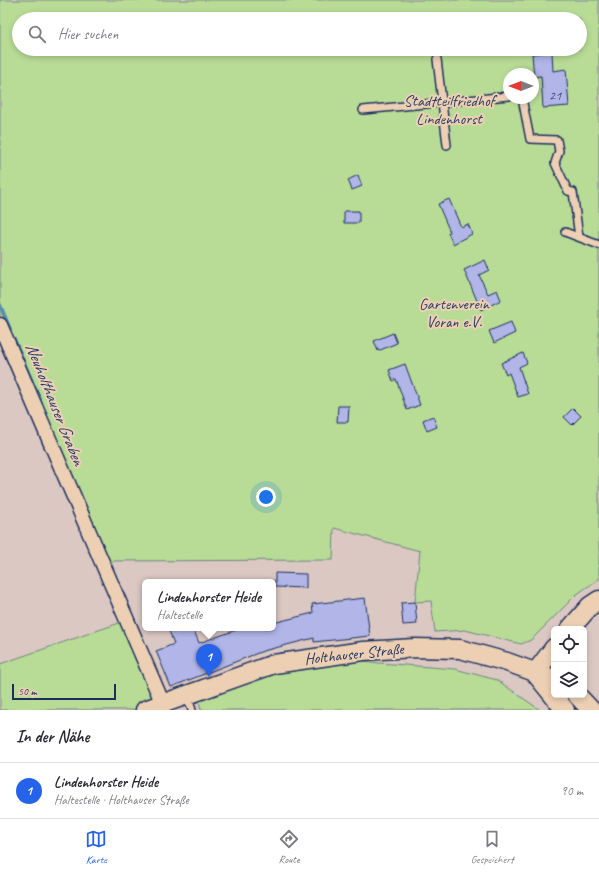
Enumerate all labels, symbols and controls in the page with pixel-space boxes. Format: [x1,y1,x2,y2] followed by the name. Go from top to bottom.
[12,12,587,56] search box
[26,23,48,45] icon: search
[58,25,118,44] text: Hier suchen
[503,68,539,104] north arrow
[549,87,562,104] house number: 21
[404,91,498,129] park label: Stadtteilfriedhof Lindenhorst
[419,294,490,332] park label: Gartenverein Voran e.V.
[21,340,90,470] water label: Neuholthauser Graben
[256,487,276,507] your location
[142,579,276,631] popup
[157,588,261,607] text: Lindenhorster Heide
[157,607,202,623] text: Haltestelle
[551,626,587,698] map controls
[551,626,587,662] button: locate
[304,639,406,669] street label: Holthauser Straße
[196,644,222,677] pin: 1
[551,662,587,698] button: layers
[12,682,116,701] scale bar
[18,684,37,698] text: 50 m
[16,726,89,747] text: In der Nähe
[54,773,158,792] text: Lindenhorster Heide
[26,783,32,799] text: 1
[561,783,583,799] text: 90 m
[54,792,189,808] text: Haltestelle · Holthauser Straße
[85,828,107,866] tab: Karte
[278,828,300,866] tab: Route
[471,828,514,866] tab: Gespeichert

